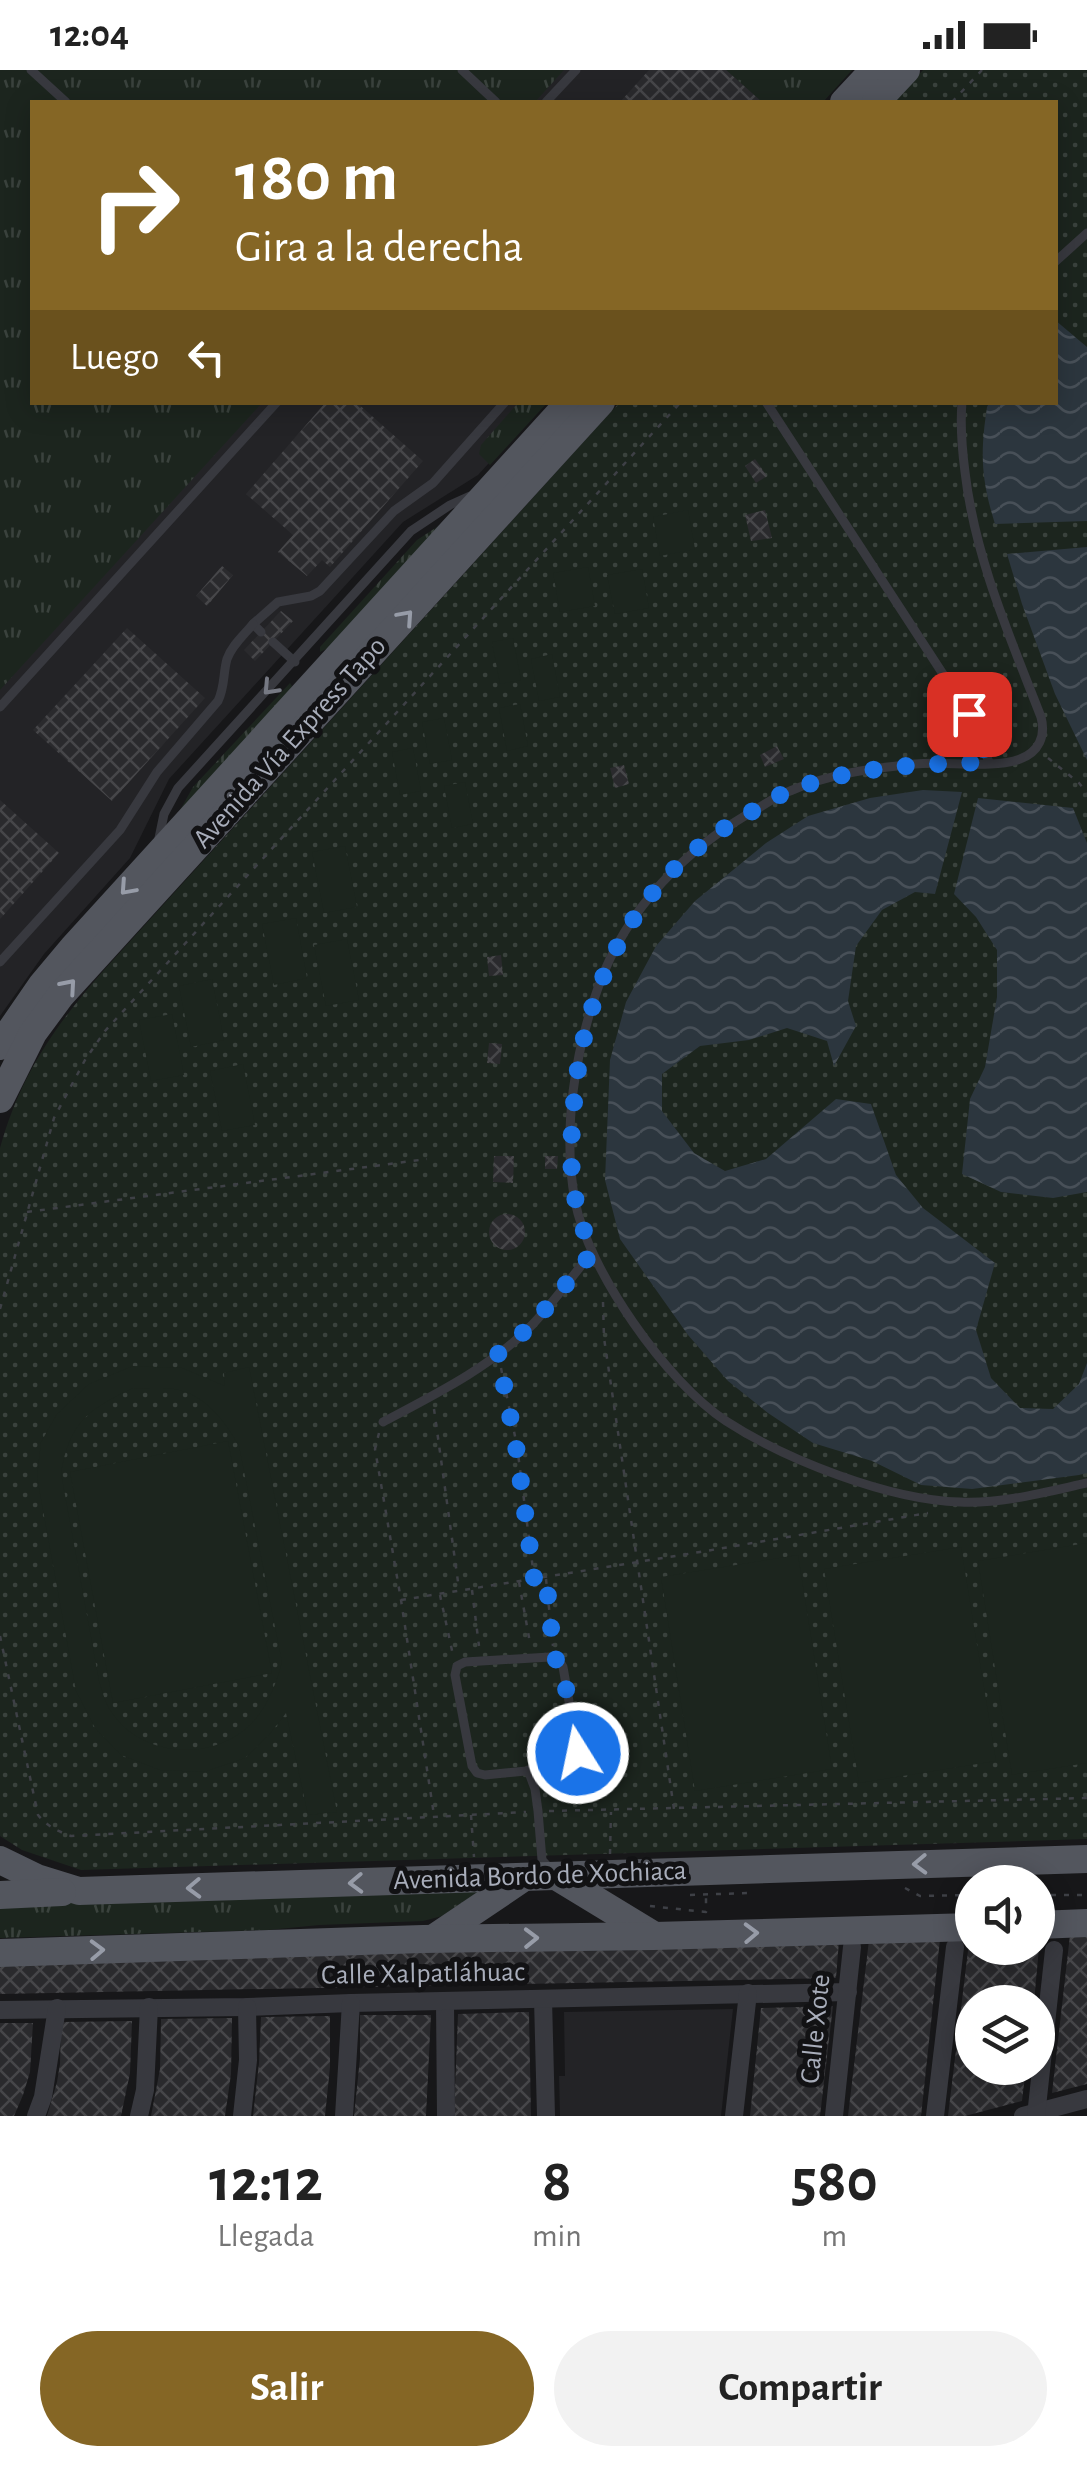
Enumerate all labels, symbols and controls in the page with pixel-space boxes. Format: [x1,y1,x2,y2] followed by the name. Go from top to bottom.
[50,16,129,54] text: 12:04
[70,140,200,270] icon: right
[235,143,398,213] text: 180 m
[235,225,524,270] text: Gira a la derecha
[179,330,234,385] icon: left
[70,339,159,377] text: Luego
[394,610,412,629] one-way arrow
[188,632,392,854] street label: Avenida Vía Express Tapo
[927,672,1012,757] pin
[264,676,282,695] one-way arrow
[942,687,997,742] icon: arrive
[121,876,139,895] one-way arrow
[58,980,76,998] one-way arrow
[526,1701,630,1805] position arrow
[911,1853,927,1874] one-way arrow
[393,1857,687,1895] street label: Avenida Bordo de Xochiaca
[955,1865,1055,2085] map controls
[955,1865,1055,1965] button: sound
[348,1872,364,1893] one-way arrow
[185,1877,201,1898] one-way arrow
[744,1922,760,1943] one-way arrow
[523,1927,539,1948] one-way arrow
[90,1940,106,1961] one-way arrow
[321,1958,525,1990] street label: Calle Xalpatláhuac
[796,1973,836,2085] street label: Calle Xote
[955,1985,1055,2085] button: layers
[209,2152,323,2212] text: 12:12
[542,2152,572,2212] text: 8
[791,2152,878,2212] text: 580
[217,2220,314,2252] text: Llegada
[532,2220,582,2252] text: min
[822,2220,847,2252] text: m
[40,2331,534,2446] button: Salir
[554,2331,1047,2446] button: Compartir

